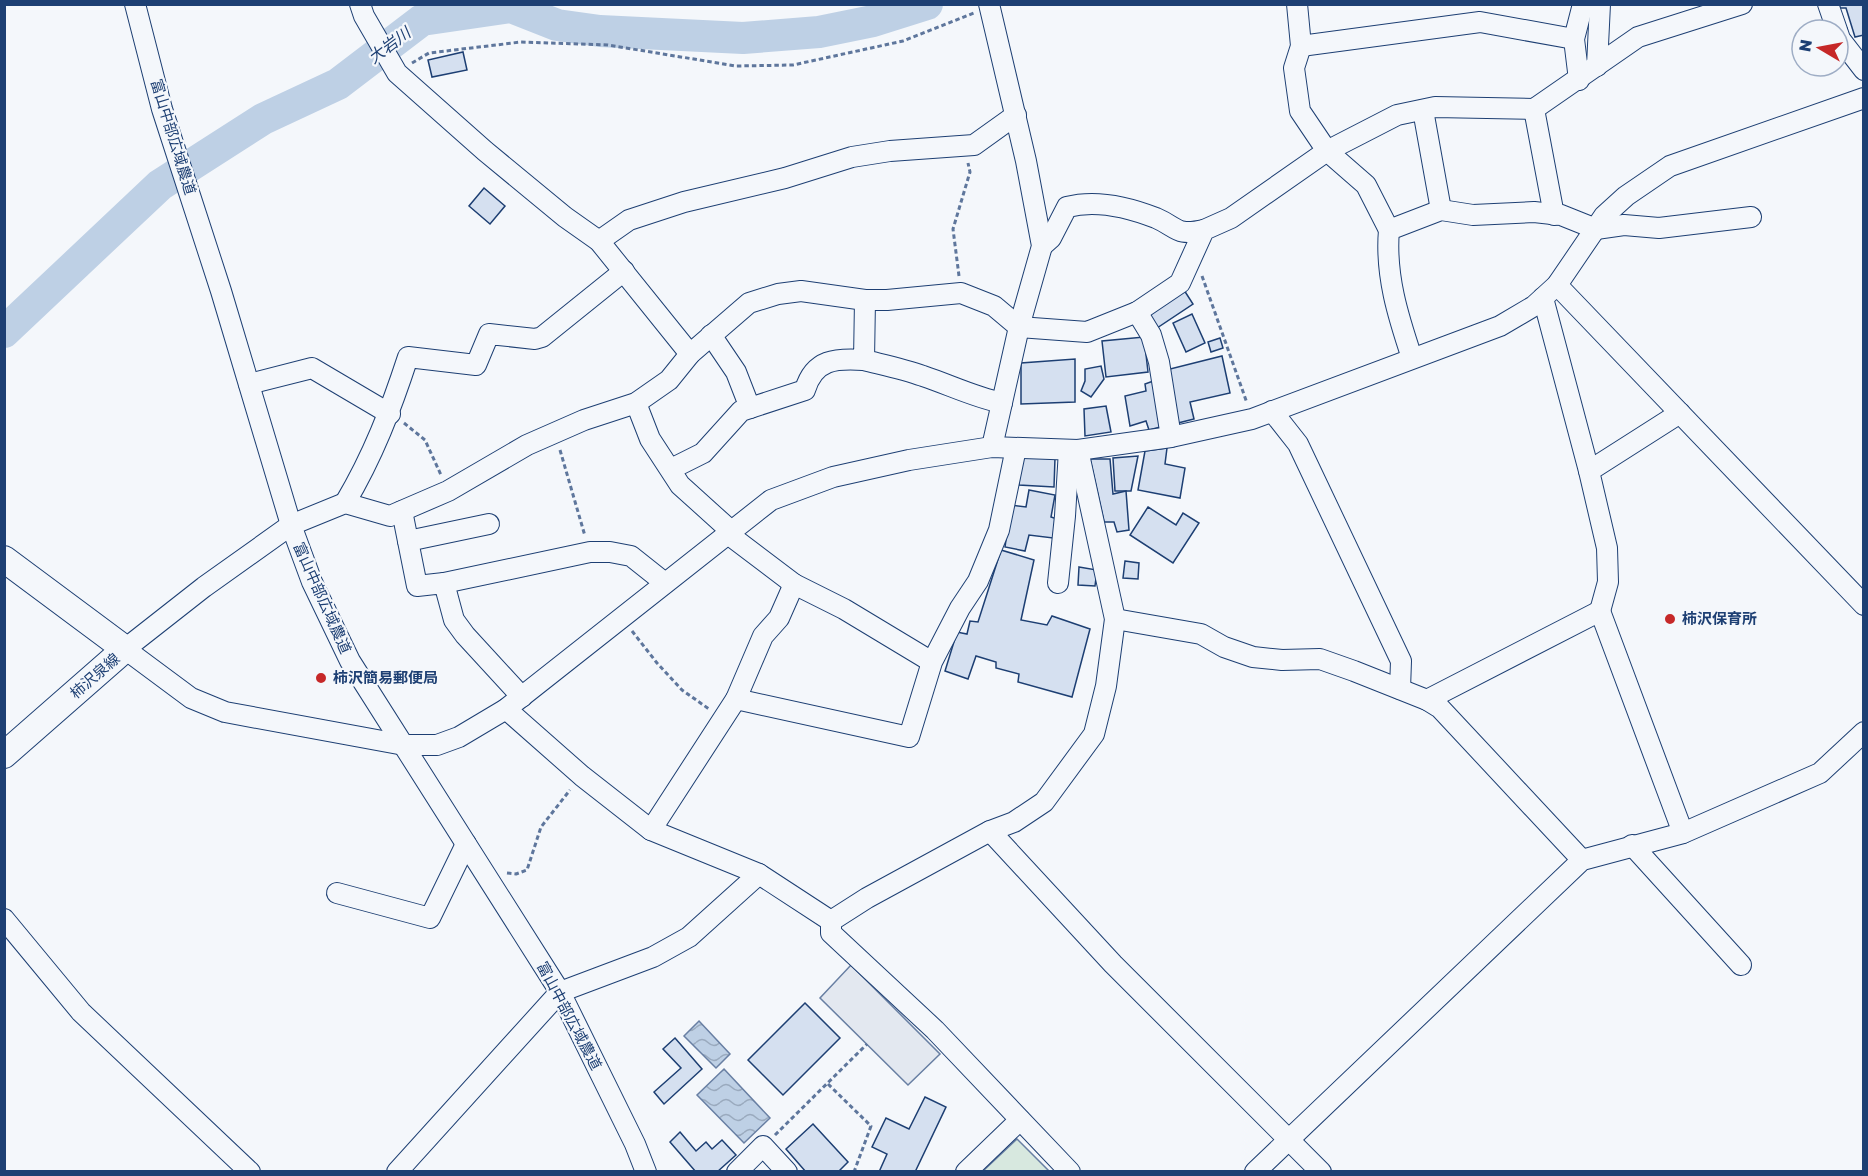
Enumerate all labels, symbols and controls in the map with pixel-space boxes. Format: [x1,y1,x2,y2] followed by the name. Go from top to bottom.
[1790,18,1850,78] north arrow
[364,21,416,67] water label: 大岩川
[1794,38,1816,53] text: N
[148,77,200,197] street label: 富山中部広域農道
[290,539,356,656] street label: 富山中部広域農道
[1682,609,1757,627] place label: 柿沢保育所
[1663,612,1677,626] marker: 柿沢保育所
[66,649,123,702] street label: 柿沢泉線
[333,668,438,686] place label: 柿沢簡易郵便局
[314,671,328,685] marker: 柿沢簡易郵便局
[534,958,606,1073] street label: 富山中部広域農道

